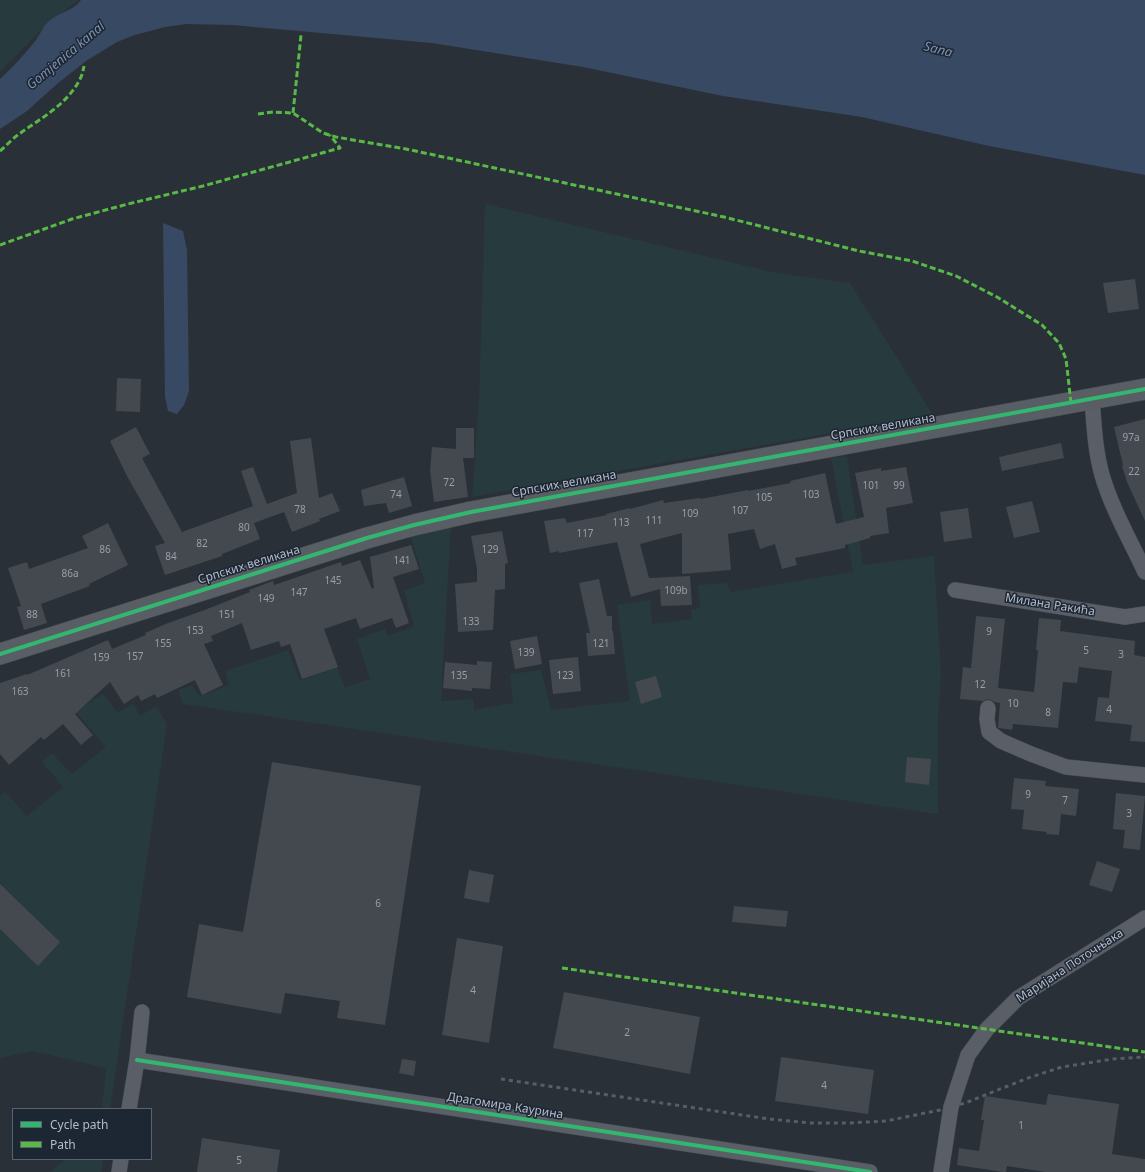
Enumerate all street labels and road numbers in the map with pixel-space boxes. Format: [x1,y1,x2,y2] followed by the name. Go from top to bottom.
[830,411,936,443] street label: Српских великана
[511,468,617,500] street label: Српских великана
[196,543,302,587] street label: Српских великана
[1004,591,1096,619] street label: Милана Ракића
[1014,926,1126,1006] street label: Маријана Поточњака
[446,1090,564,1122] street label: Драгомира Каурина

